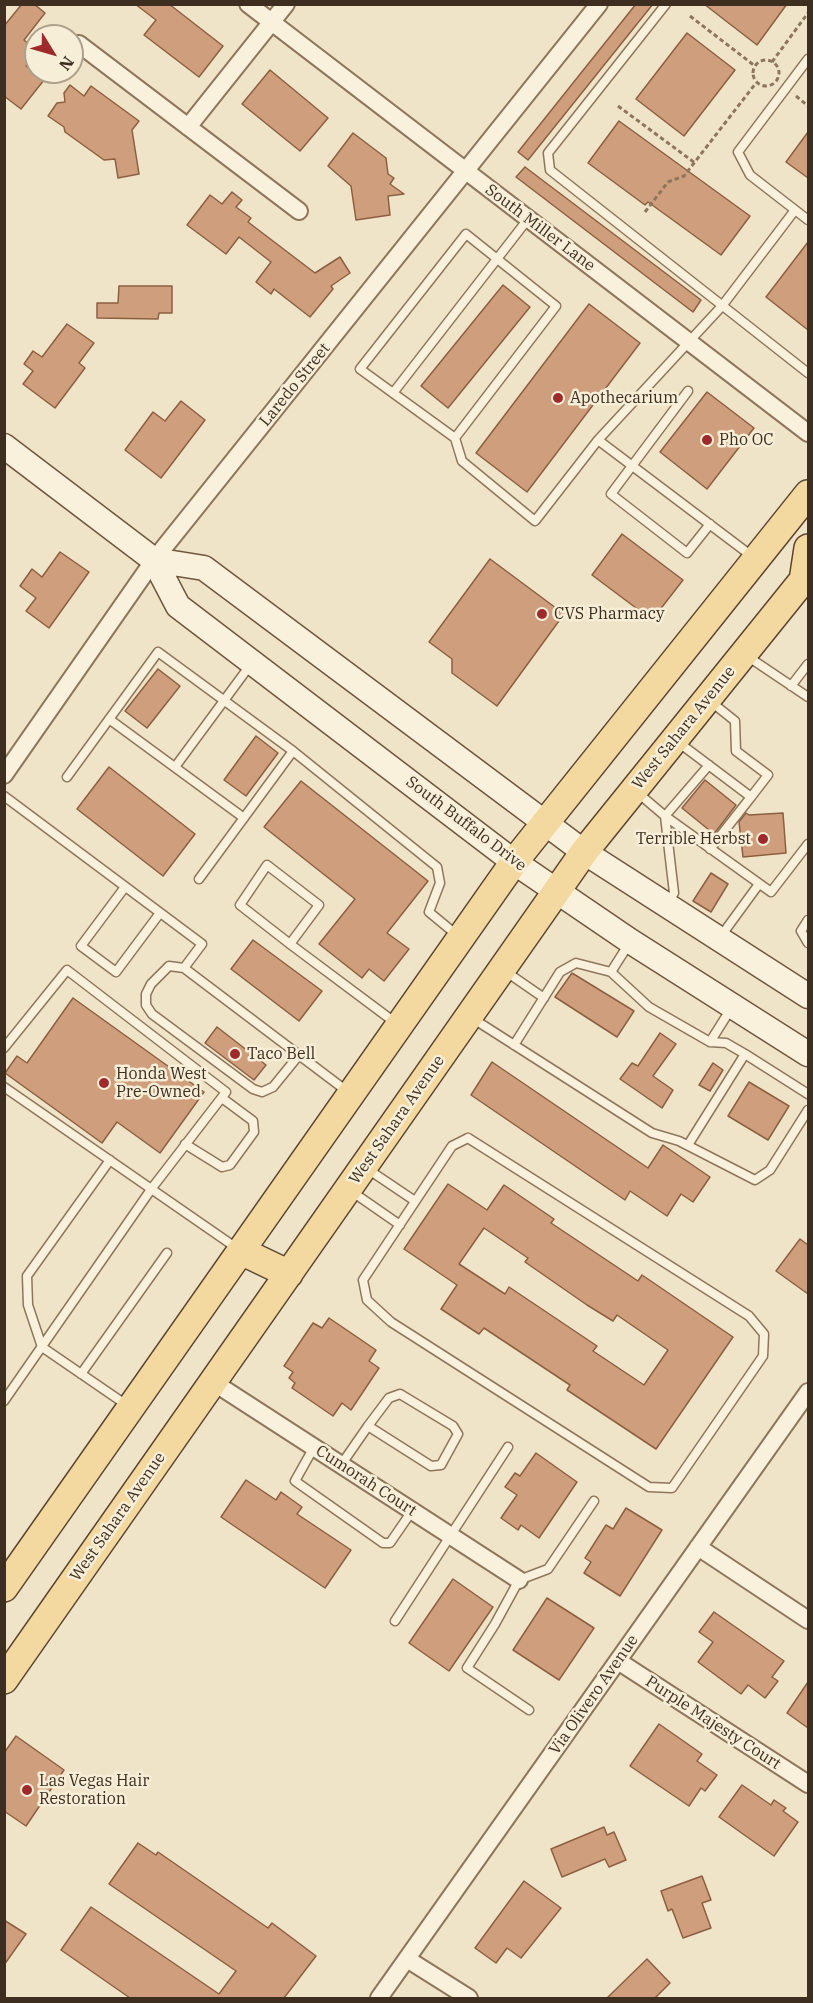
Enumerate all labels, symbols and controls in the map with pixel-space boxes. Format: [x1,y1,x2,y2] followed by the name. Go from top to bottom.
[24,24,84,84] north arrow
[55,53,79,75] text: N
[481,180,599,276] street label: South Miller Lane
[256,340,334,430] street label: Laredo Street
[570,388,678,408] place label: Apothecarium
[551,391,565,405] marker: Apothecarium
[719,430,774,450] place label: Pho OC
[700,433,714,447] marker: Pho OC
[554,604,665,624] place label: CVS Pharmacy
[535,607,549,621] marker: CVS Pharmacy
[628,662,740,794] street label: West Sahara Avenue
[402,772,530,876] street label: South Buffalo Drive
[636,829,751,849] place label: Terrible Herbst
[756,832,770,846] marker: Terrible Herbst
[247,1044,315,1064] place label: Taco Bell
[228,1047,242,1061] marker: Taco Bell
[345,1052,449,1188] street label: West Sahara Avenue
[116,1064,207,1102] place label: Honda West Pre-Owned
[97,1076,111,1090] marker: Honda West Pre-Owned
[312,1441,420,1521] street label: Cumorah Court
[66,1449,170,1585] street label: West Sahara Avenue
[545,1631,643,1759] street label: Via Olivero Avenue
[642,1672,784,1774] street label: Purple Majesty Court
[39,1771,149,1809] place label: Las Vegas Hair Restoration
[20,1783,34,1797] marker: Las Vegas Hair Restoration

